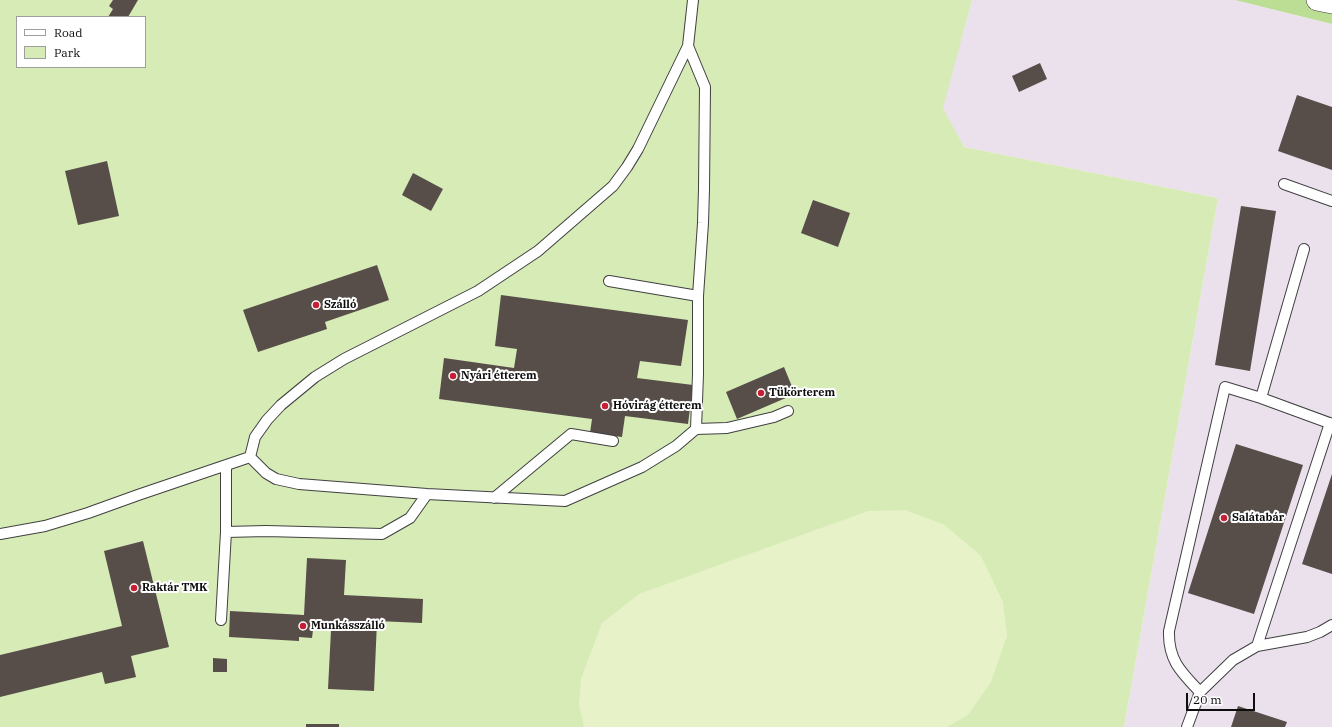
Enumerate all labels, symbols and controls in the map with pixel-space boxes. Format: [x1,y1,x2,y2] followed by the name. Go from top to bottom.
[16,16,146,68] legend
[54,25,83,40] text: Road
[54,45,80,60] text: Park
[324,298,356,312] place label: Szálló
[311,300,321,310] marker: Szálló
[461,369,537,383] place label: Nyári étterem
[448,371,458,381] marker: Nyári étterem
[769,386,835,400] place label: Tükörterem
[756,388,766,398] marker: Tükörterem
[613,399,702,413] place label: Hóvirág étterem
[600,401,610,411] marker: Hóvirág étterem
[1232,511,1284,525] place label: Salátabár
[1219,513,1229,523] marker: Salátabár
[142,581,208,595] place label: Raktár TMK
[129,583,139,593] marker: Raktár TMK
[311,619,385,633] place label: Munkásszálló
[298,621,308,631] marker: Munkásszálló
[1188,685,1257,711] scale bar
[1193,692,1222,707] text: 20 m

